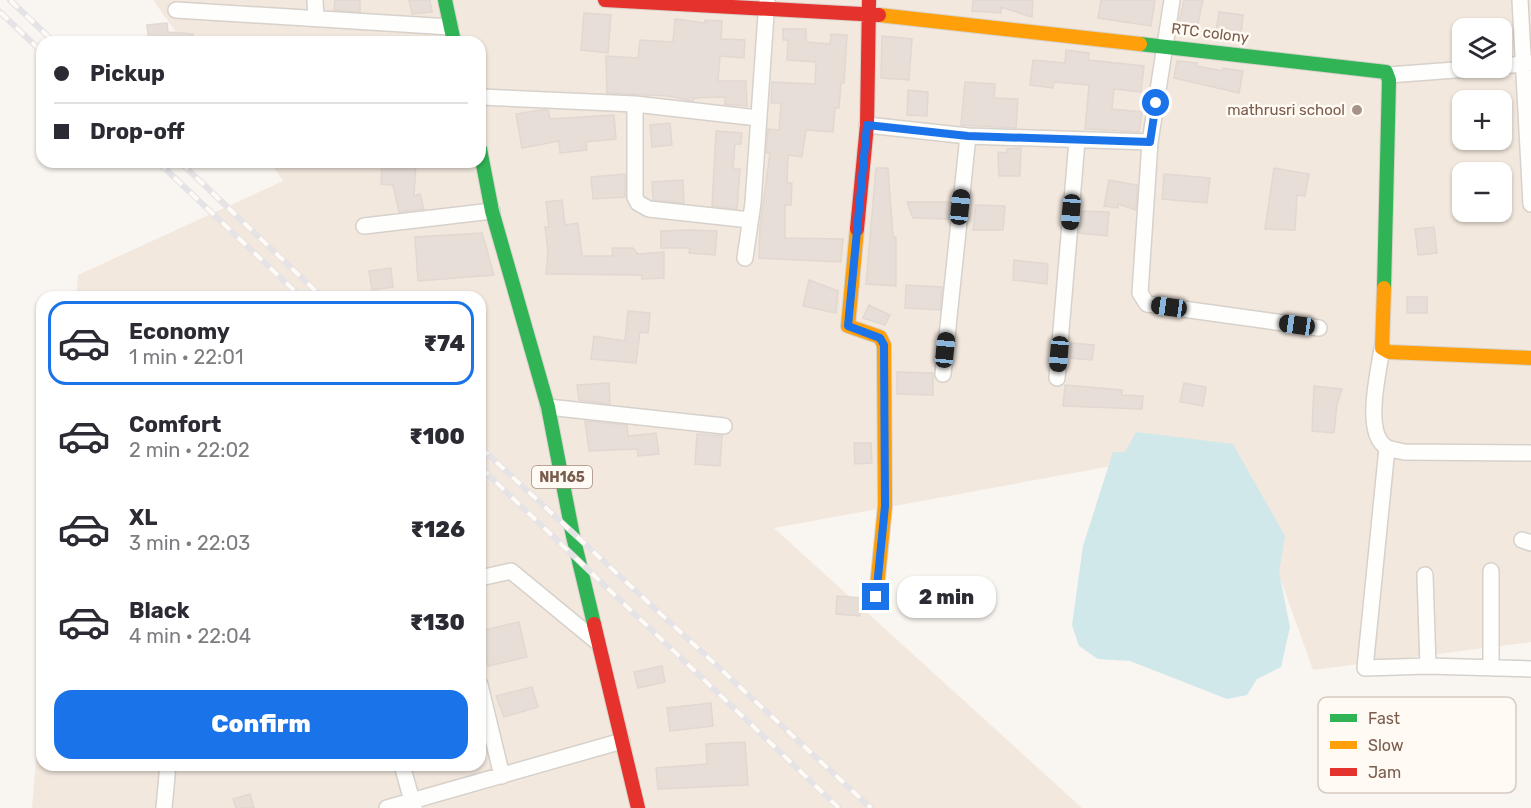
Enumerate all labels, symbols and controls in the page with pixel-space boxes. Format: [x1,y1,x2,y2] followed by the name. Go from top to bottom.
[1452,18,1512,222] map controls
[1452,18,1512,78] button: layers
[1170,19,1250,47] street label: RTC colony
[90,60,165,87] text: Pickup
[1142,89,1169,116] route start
[1452,90,1512,150] button: +
[1227,101,1345,119] place label: mathrusri school
[1350,103,1364,117] marker: mathrusri school
[90,118,185,145] text: Drop-off
[1452,162,1512,222] button: −
[949,188,971,226] car
[1060,193,1082,231] car
[1150,296,1188,318] car
[1278,314,1316,336] car
[57,316,111,370] icon: car
[129,318,230,345] text: Economy
[424,330,465,357] text: ₹74
[934,331,956,369] car
[1048,335,1070,373] car
[129,345,243,369] text: 1 min · 22:01
[57,409,111,463] icon: car
[129,411,221,438] text: Comfort
[409,423,465,450] text: ₹100
[129,438,250,462] text: 2 min · 22:02
[532,466,592,488] road number: NH165
[57,502,111,556] icon: car
[129,504,157,531] text: XL
[410,516,465,543] text: ₹126
[129,531,250,555] text: 3 min · 22:03
[897,576,996,618] callout: 2 min
[862,583,889,610] route end
[919,585,974,609] text: 2 min
[57,595,111,649] icon: car
[129,597,190,624] text: Black
[410,609,465,636] text: ₹130
[129,624,251,648] text: 4 min · 22:04
[54,690,468,759] button: Confirm
[1318,697,1516,793] legend
[1368,709,1400,728] text: Fast
[1368,736,1404,755] text: Slow
[1368,763,1401,782] text: Jam

